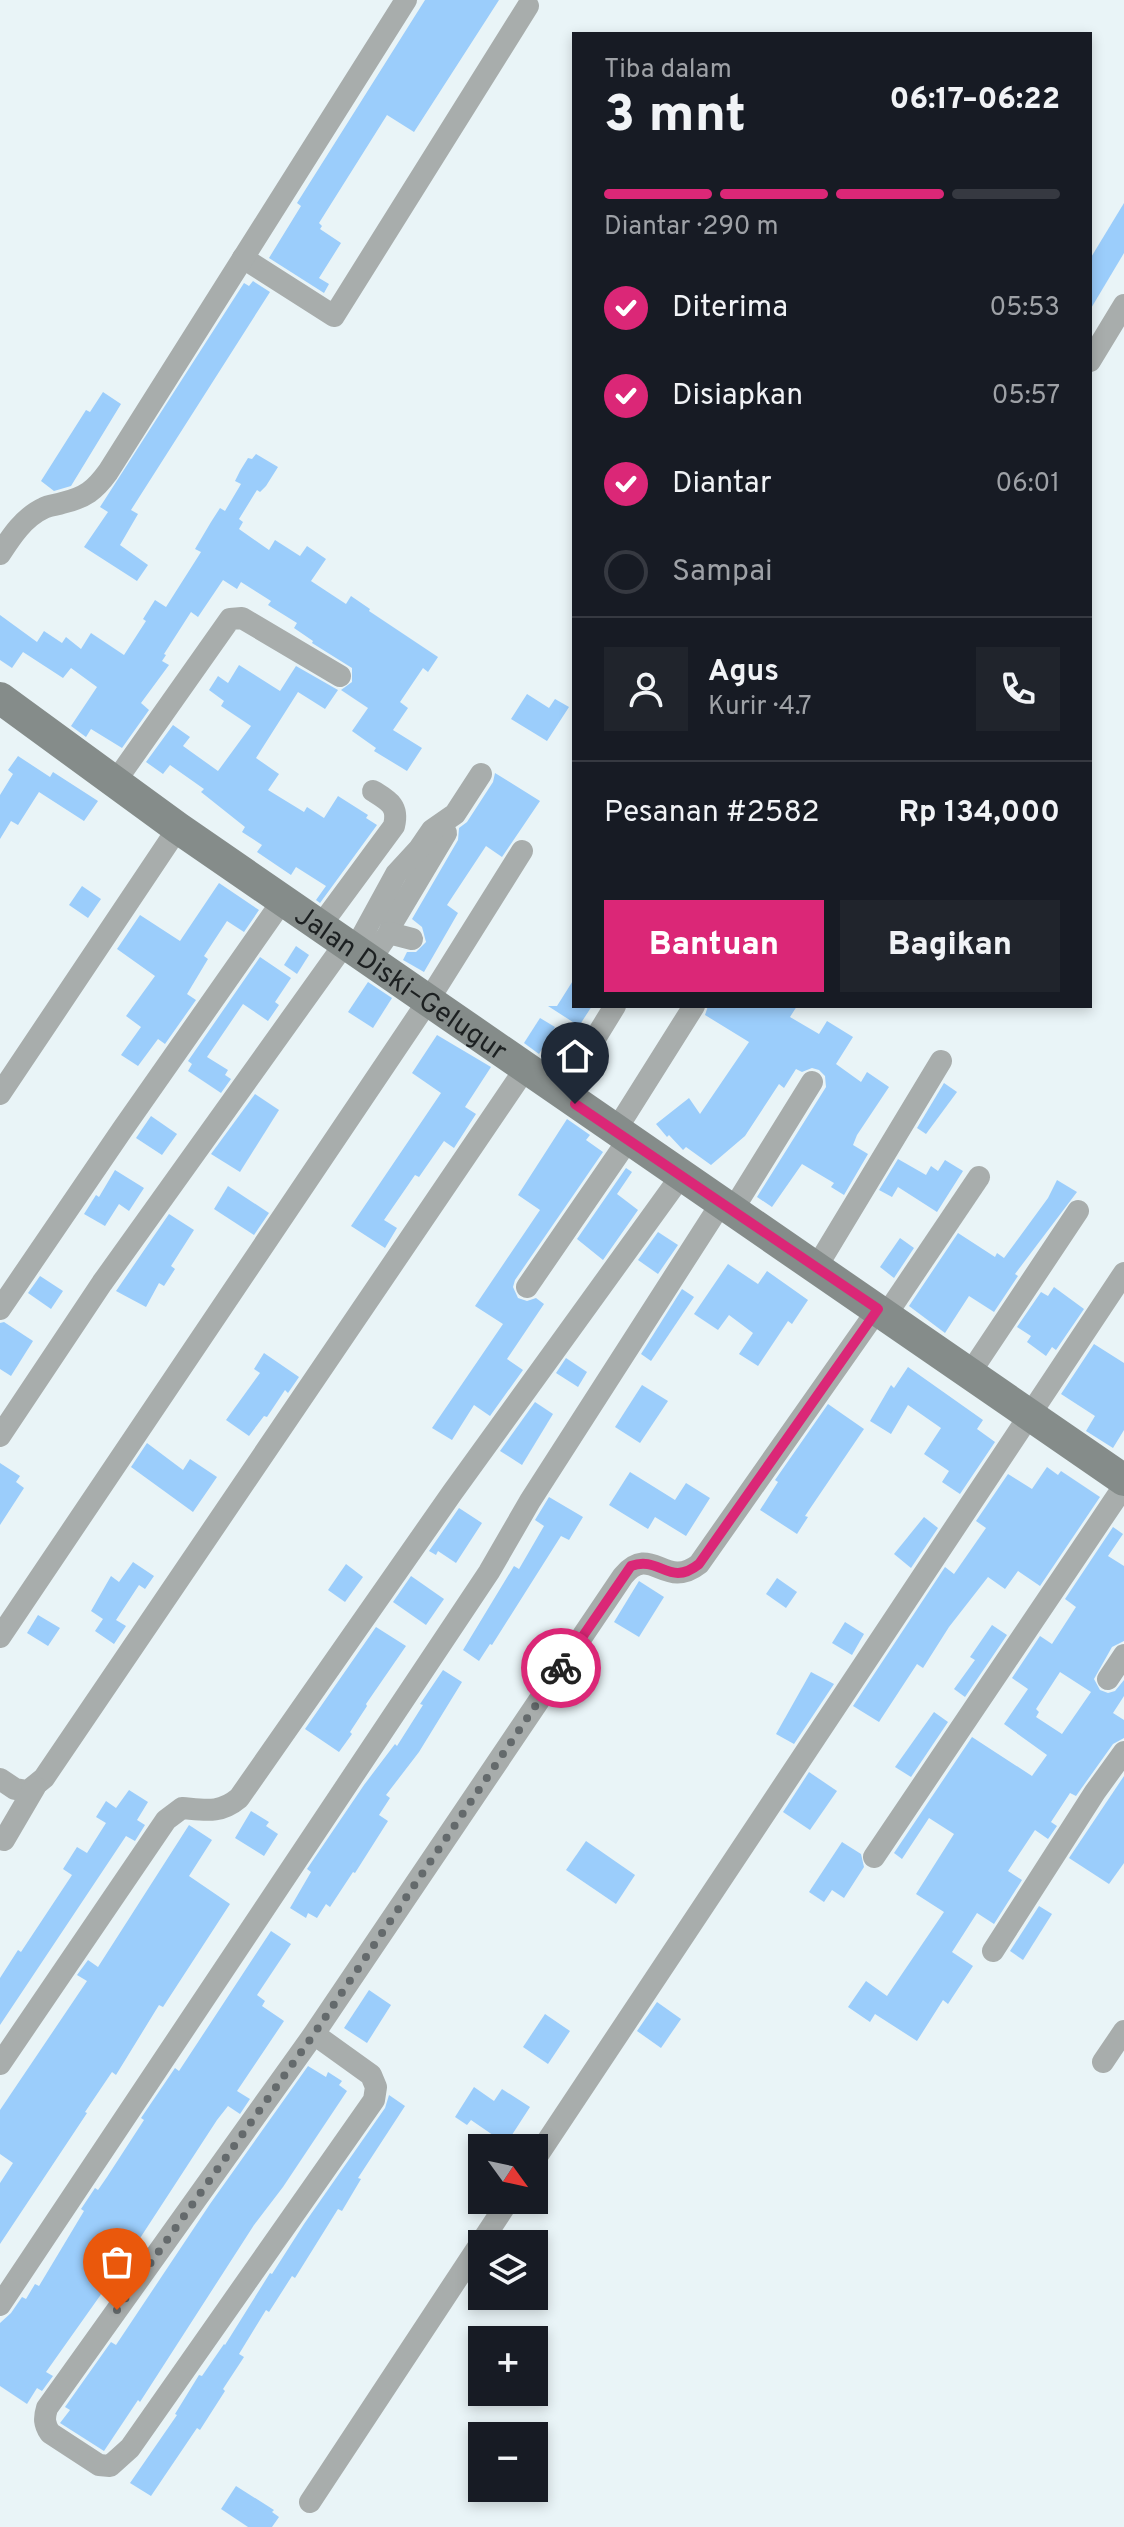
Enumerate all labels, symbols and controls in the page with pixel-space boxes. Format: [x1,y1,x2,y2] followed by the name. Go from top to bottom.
[604,54,732,87] text: Tiba dalam
[890,82,1060,119] text: 06:17–06:22
[604,84,746,150] text: 3 mnt
[604,211,779,244] text: Diantar · 290 m
[604,286,648,330] icon: check
[672,290,788,327] text: Diterima
[990,292,1060,325] text: 05:53
[604,374,648,418] icon: check
[672,378,803,415] text: Disiapkan
[992,380,1060,413] text: 05:57
[604,462,648,506] icon: check
[672,466,772,503] text: Diantar
[996,468,1060,501] text: 06:01
[672,554,773,591] text: Sampai
[604,647,688,731] button: person
[976,647,1060,731] button: phone
[708,654,779,691] text: Agus
[708,691,812,724] text: Kurir · 4.7
[604,795,820,832] text: Pesanan #2582
[898,795,1060,832] text: Rp 134,000
[287,899,513,1071] street label: Jalan Diski–Gelugur
[604,900,824,992] button: Bantuan
[840,900,1060,992] button: Bagikan
[541,1022,609,1104] pin
[553,1034,597,1078] icon: home
[521,1628,601,1708] courier
[539,1646,583,1690] icon: bike
[468,2134,548,2214] north arrow
[468,2134,548,2502] map controls
[83,2228,151,2310] pin
[468,2230,548,2310] button: layers
[95,2240,139,2284] icon: bag
[468,2326,548,2406] button: +
[468,2422,548,2502] button: −

